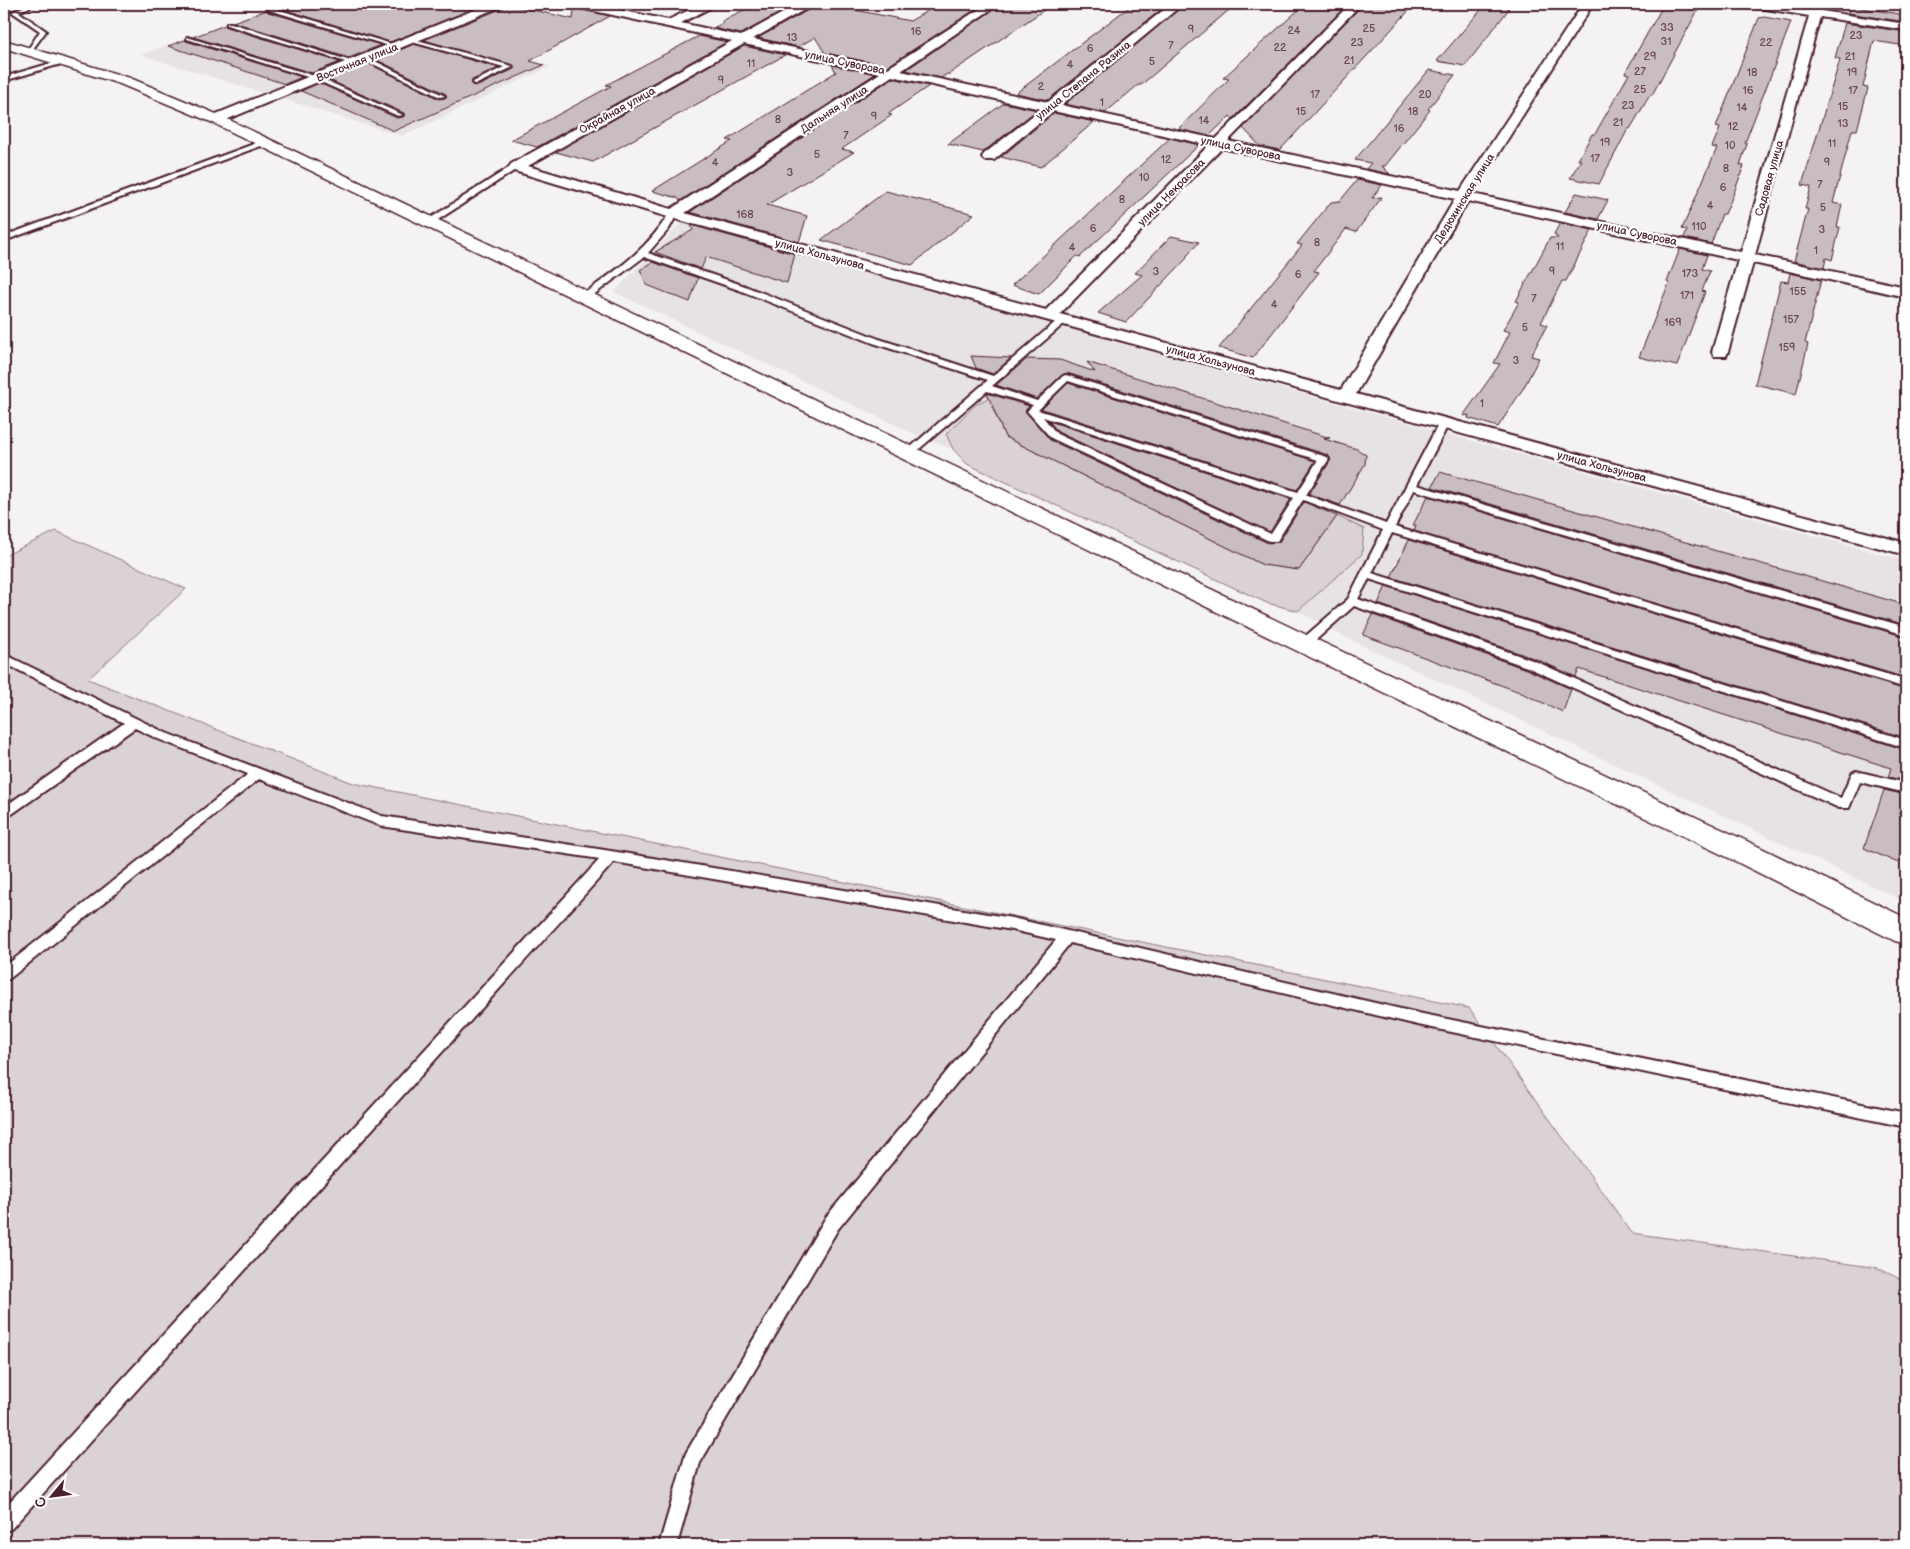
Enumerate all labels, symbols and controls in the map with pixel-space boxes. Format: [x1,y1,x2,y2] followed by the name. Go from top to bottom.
[1660,21,1674,34] house number: 33
[1363,22,1375,35] house number: 25
[1188,23,1194,36] house number: 9
[1287,24,1301,37] house number: 24
[911,25,922,38] house number: 16
[1849,29,1863,42] house number: 23
[786,31,798,44] house number: 13
[1660,35,1672,48] house number: 31
[1350,36,1364,49] house number: 23
[1760,36,1773,49] house number: 22
[1033,38,1134,123] street label: улица Степана Разина
[1168,39,1174,52] house number: 7
[315,40,400,85] street label: Восточная улица
[1274,41,1287,54] house number: 22
[1087,42,1094,55] house number: 6
[804,48,887,77] street label: улица Суворова
[1644,50,1656,63] house number: 29
[1845,50,1855,63] house number: 21
[1344,54,1354,67] house number: 21
[1149,55,1155,68] house number: 5
[747,57,755,70] house number: 11
[1067,58,1074,71] house number: 4
[1634,65,1647,78] house number: 27
[1747,66,1757,79] house number: 18
[1847,66,1857,79] house number: 19
[718,74,724,87] house number: 9
[1038,80,1045,93] house number: 2
[798,83,871,136] street label: Дальняя улица
[1634,83,1646,96] house number: 25
[577,84,658,137] street label: Окрайная улица
[1743,84,1754,97] house number: 16
[1848,84,1858,97] house number: 17
[1310,88,1320,101] house number: 17
[1419,88,1432,101] house number: 20
[1100,96,1104,109] house number: 1
[1621,99,1635,112] house number: 23
[1838,100,1848,113] house number: 15
[1737,101,1748,114] house number: 14
[1296,105,1306,118] house number: 15
[1408,105,1418,118] house number: 18
[871,110,877,123] house number: 9
[775,113,781,126] house number: 8
[1199,114,1210,127] house number: 14
[1613,116,1623,129] house number: 21
[1837,117,1849,130] house number: 13
[1728,120,1739,133] house number: 12
[1394,122,1405,135] house number: 16
[843,129,849,142] house number: 7
[1200,134,1283,163] street label: улица Суворова
[1600,136,1610,149] house number: 19
[1828,137,1836,150] house number: 11
[1752,138,1787,217] street label: Садовая улица
[1725,139,1736,152] house number: 10
[814,148,820,161] house number: 5
[1432,151,1498,245] street label: Дедюхинская улица
[1590,152,1600,165] house number: 17
[1161,153,1172,166] house number: 12
[712,156,719,169] house number: 4
[1135,156,1208,229] street label: улица Некрасова
[1824,156,1830,169] house number: 9
[1723,162,1729,175] house number: 8
[787,166,794,179] house number: 3
[1139,171,1150,184] house number: 10
[1817,178,1823,191] house number: 7
[1720,181,1727,194] house number: 6
[1119,193,1125,206] house number: 8
[1707,199,1714,212] house number: 4
[1820,201,1826,214] house number: 5
[736,208,754,221] house number: 168
[1596,219,1679,248] street label: улица Суворова
[1692,220,1707,233] house number: 110
[1090,222,1097,235] house number: 6
[1819,223,1826,236] house number: 3
[774,236,866,273] street label: улица Хользунова
[1314,236,1320,249] house number: 8
[1556,240,1564,253] house number: 11
[1069,241,1076,254] house number: 4
[1814,244,1818,257] house number: 1
[1153,265,1160,278] house number: 3
[1549,265,1555,278] house number: 9
[1682,267,1698,280] house number: 173
[1295,268,1302,281] house number: 6
[1790,285,1806,298] house number: 155
[1680,289,1694,302] house number: 171
[1531,292,1537,305] house number: 7
[1271,298,1278,311] house number: 4
[1783,313,1800,326] house number: 157
[1664,316,1682,329] house number: 169
[1522,321,1528,334] house number: 5
[1779,341,1795,354] house number: 159
[1165,342,1257,379] street label: улица Хользунова
[1513,354,1520,367] house number: 3
[1480,397,1484,410] house number: 1
[1556,448,1648,485] street label: улица Хользунова
[28,1472,78,1522] north arrow
[31,1493,51,1510] text: С

